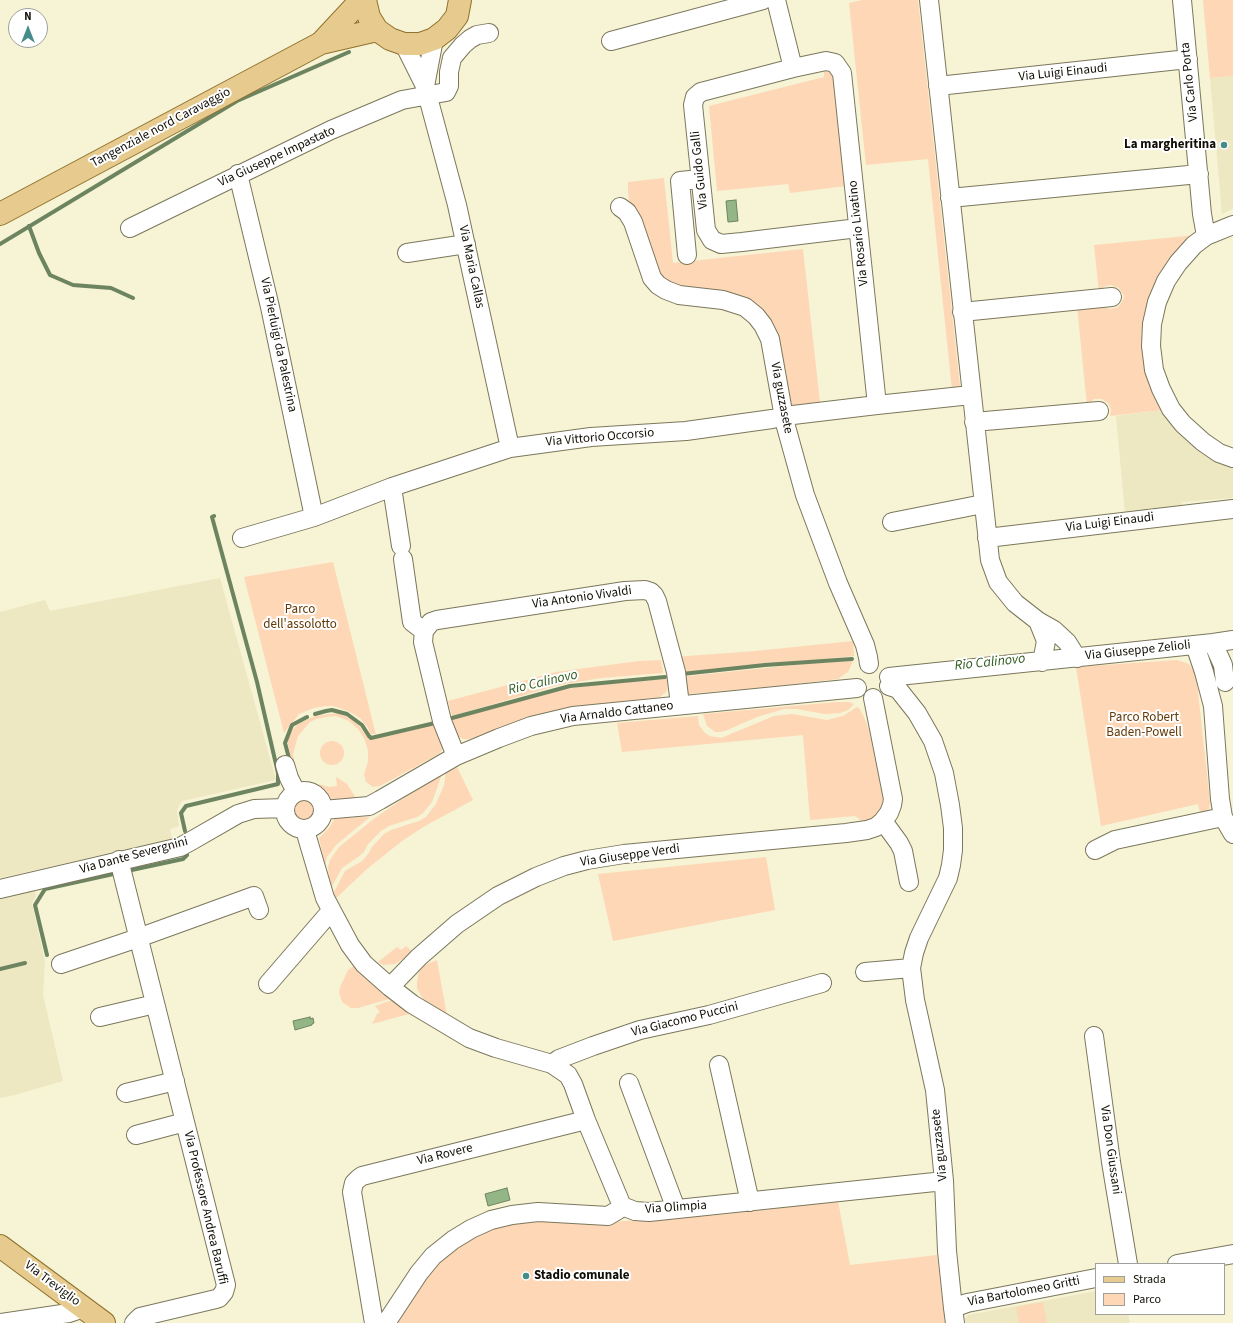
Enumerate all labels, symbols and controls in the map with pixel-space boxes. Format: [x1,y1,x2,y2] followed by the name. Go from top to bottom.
[8,8,48,48] north arrow
[24,9,32,24] text: N
[1178,42,1202,122] street label: Via Carlo Porta
[1018,61,1108,85] street label: Via Luigi Einaudi
[88,84,234,172] street label: Tangenziale nord Caravaggio
[216,123,338,191] street label: Via Giuseppe Impastato
[688,130,712,210] street label: Via Guido Galli
[1124,137,1216,153] place label: La margheritina
[1219,140,1229,150] marker: La margheritina
[846,179,872,287] street label: Via Rosario Livatino
[455,224,487,310] street label: Via Maria Callas
[256,276,300,414] street label: Via Pierluigi da Palestrina
[766,361,796,435] street label: Via guzzasete
[545,425,655,451] street label: Via Vittorio Occorsio
[1065,510,1155,536] street label: Via Luigi Einaudi
[531,583,633,613] street label: Via Antonio Vivaldi
[263,602,337,633] park label: Parco dell'assolotto
[1084,638,1192,664] street label: Via Giuseppe Zelioli
[954,651,1026,675] water label: Rio Calinovo
[507,667,579,699] water label: Rio Calinovo
[560,698,674,728] street label: Via Arnaldo Cattaneo
[1106,710,1182,741] park label: Parco Robert Baden-Powell
[78,834,190,878] street label: Via Dante Severgnini
[579,841,681,871] street label: Via Giuseppe Verdi
[630,999,740,1041] street label: Via Giacomo Puccini
[1096,1104,1124,1196] street label: Via Don Giussani
[928,1108,952,1182] street label: Via guzzasete
[180,1130,230,1286] street label: Via Professore Andrea Baruffi
[416,1141,474,1169] street label: Via Rovere
[645,1198,707,1218] street label: Via Olimpia
[21,1258,83,1310] street label: Via Treviglio
[1095,1263,1225,1315] legend
[534,1268,629,1284] place label: Stadio comunale
[521,1271,531,1281] marker: Stadio comunale
[1133,1271,1166,1288] text: Strada
[967,1273,1081,1311] street label: Via Bartolomeo Gritti
[1133,1291,1161,1308] text: Parco

